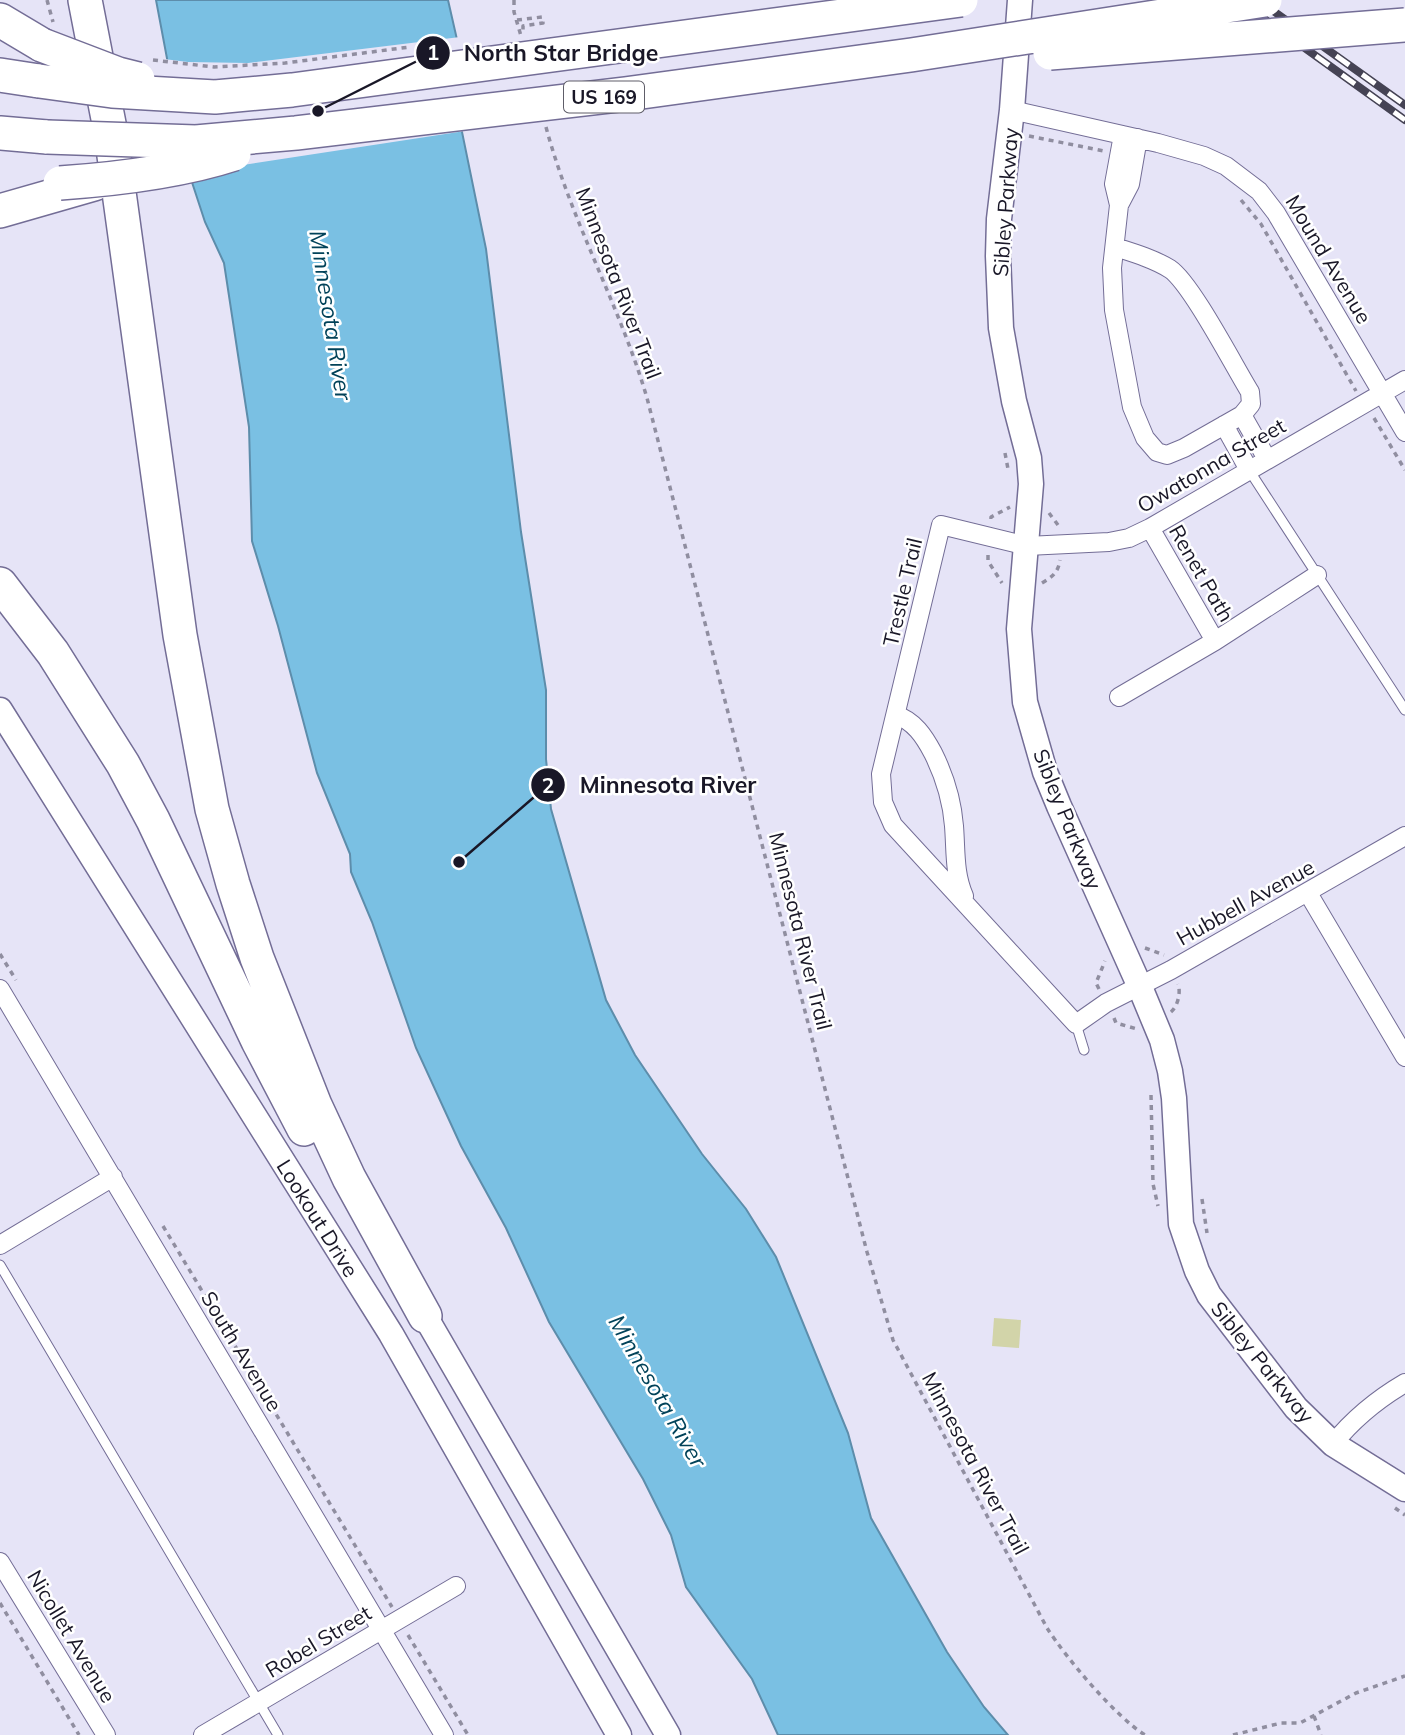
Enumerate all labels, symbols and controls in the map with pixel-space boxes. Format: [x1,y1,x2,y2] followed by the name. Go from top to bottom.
[415,31,673,75] callout: North Star Bridge
[464,38,658,67] text: North Star Bridge
[427,39,439,65] text: 1
[564,82,644,113] road number: US 169
[987,127,1023,277] street label: Sibley Parkway
[570,184,668,382] street label: Minnesota River Trail
[1280,190,1378,328] street label: Mound Avenue
[303,228,359,403] water label: Minnesota River
[1132,412,1290,518] street label: Owatonna Street
[1164,520,1240,626] street label: Renet Path
[877,535,927,649] street label: Trestle Trail
[1028,745,1108,893] street label: Sibley Parkway
[531,763,771,807] callout: Minnesota River
[580,770,756,799] text: Minnesota River
[542,772,554,798] text: 2
[764,829,838,1033] street label: Minnesota River Trail
[1172,853,1318,951] street label: Hubbell Avenue
[272,1154,364,1282] street label: Lookout Drive
[196,1286,288,1416] street label: South Avenue
[1206,1296,1320,1428] street label: Sibley Parkway
[603,1310,714,1474] water label: Minnesota River
[917,1367,1035,1559] street label: Minnesota River Trail
[22,1565,122,1707] street label: Nicollet Avenue
[260,1599,376,1683] street label: Robel Street

